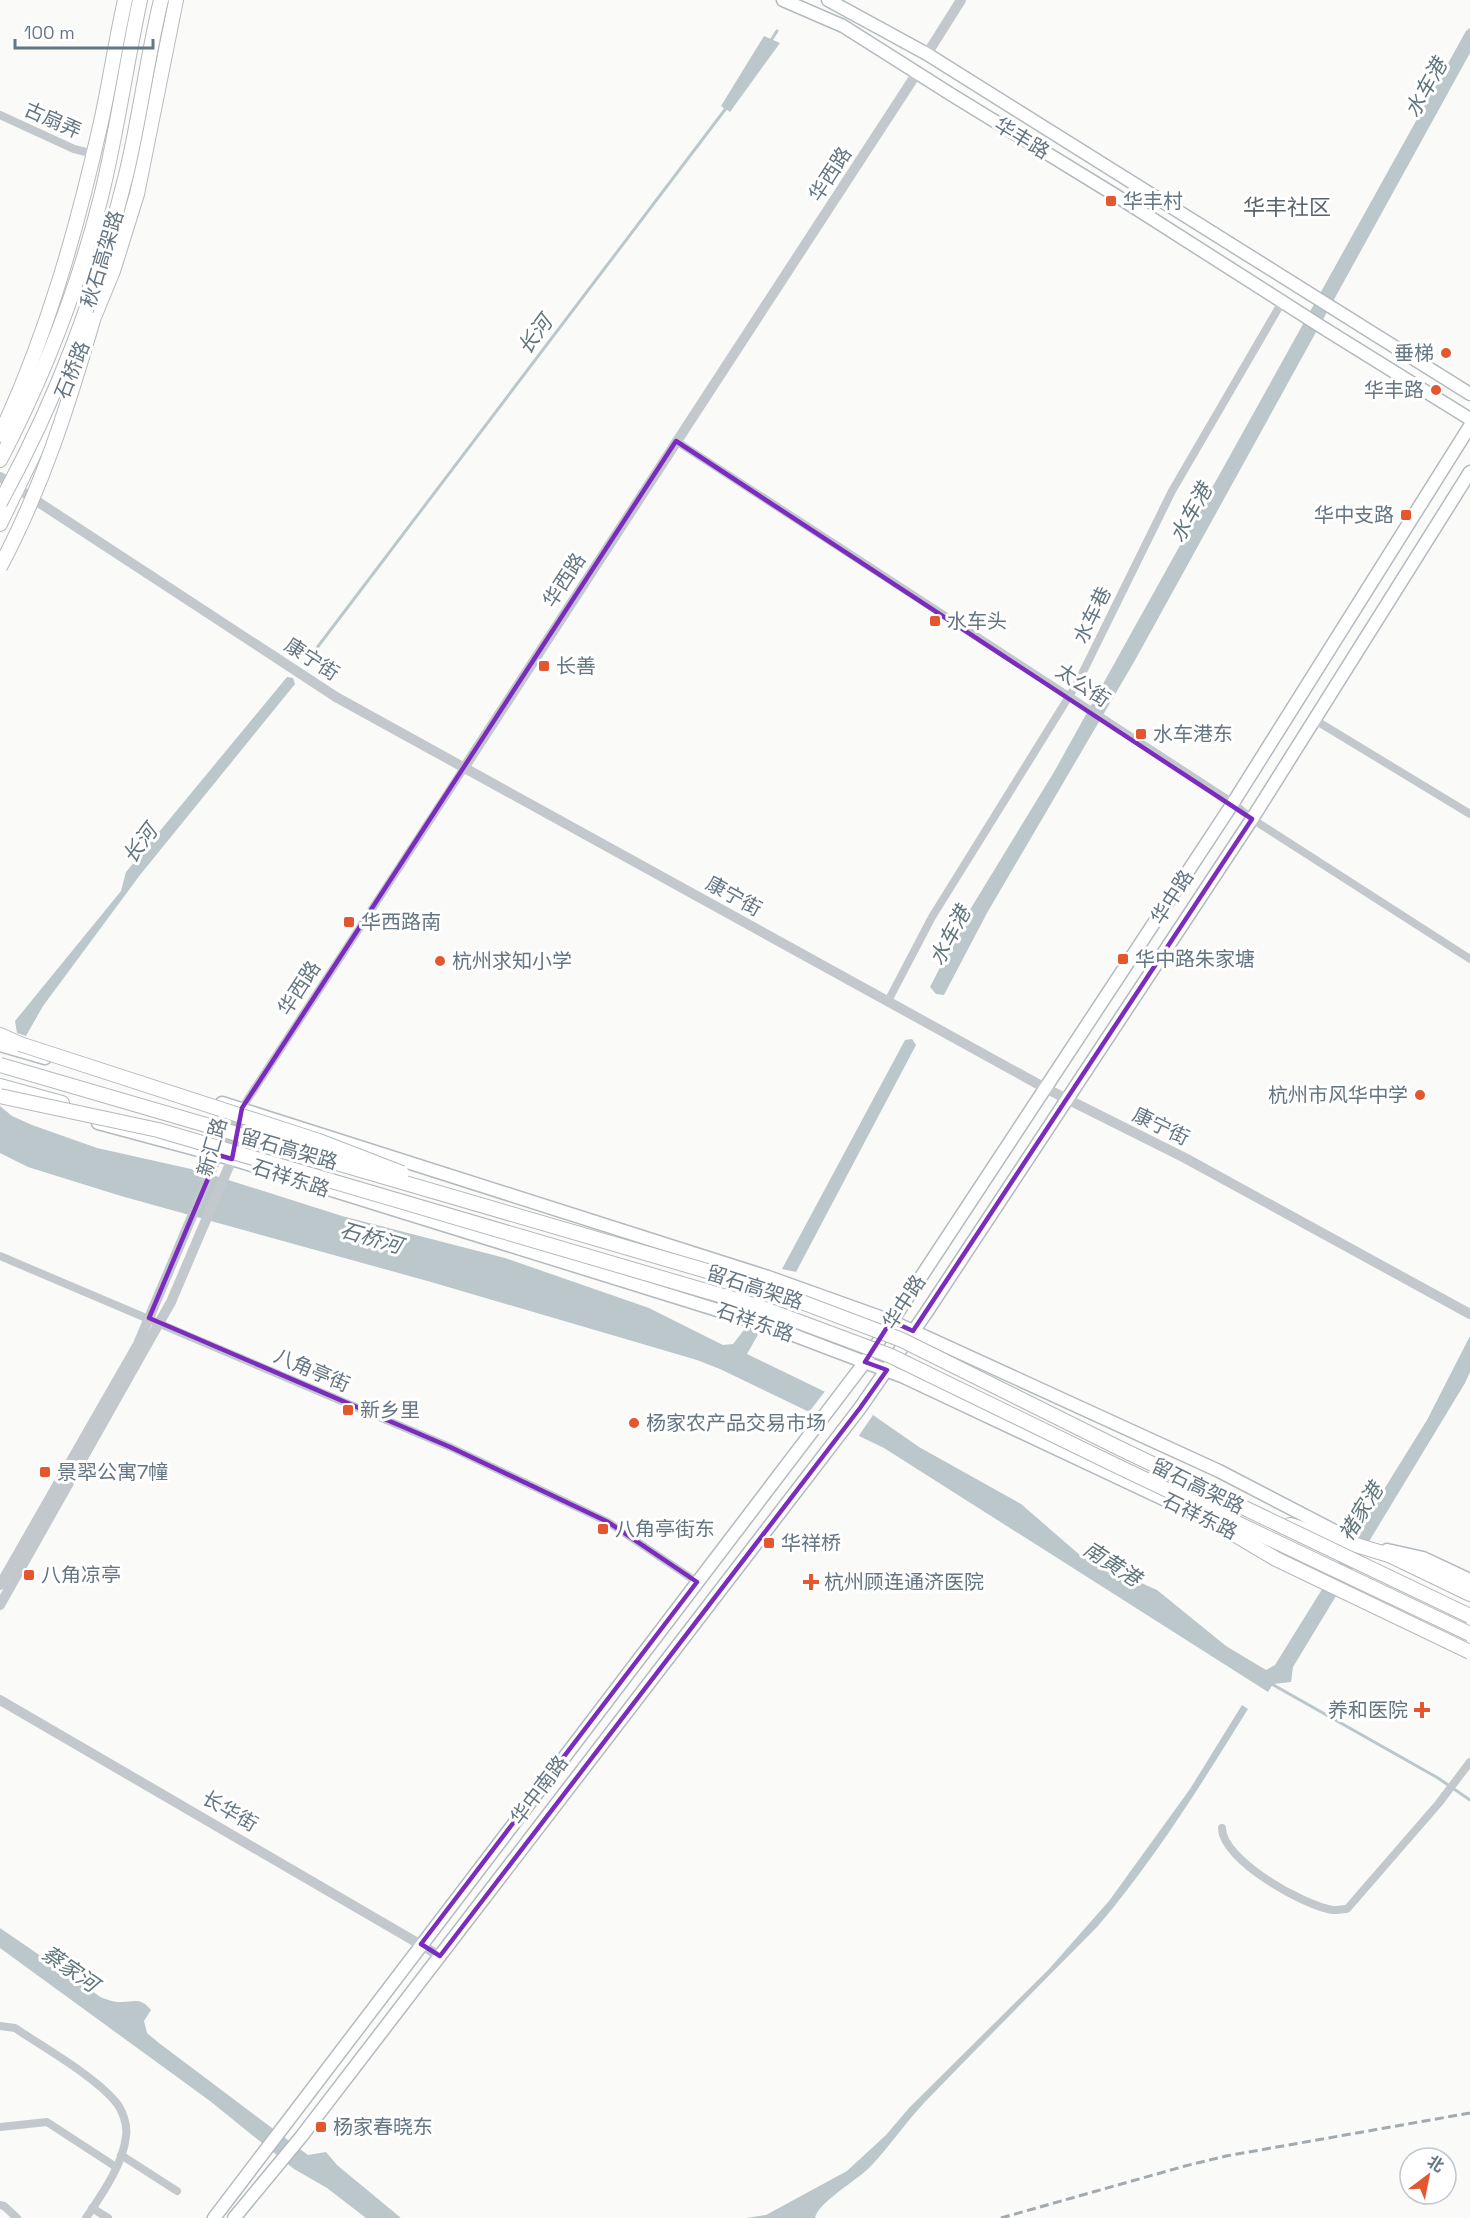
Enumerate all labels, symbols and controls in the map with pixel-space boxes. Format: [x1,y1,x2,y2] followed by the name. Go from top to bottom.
[15,12,153,50] scale bar
[24,21,75,44] text: 100 m
[1398,51,1454,122] water label: 水车港
[20,96,86,144] street label: 古扇弄
[990,111,1054,165] street label: 华丰路
[803,142,857,206] street label: 华西路
[1123,188,1183,214] place label: 华丰村
[1243,193,1331,221] district label: 华丰社区
[1104,194,1118,208] marker: 华丰村
[75,207,129,311] street label: 秋石高架路
[511,307,560,360] water label: 长河
[49,337,95,403] street label: 石桥路
[1394,340,1434,366] place label: 垂梯
[1439,346,1453,360] marker: 垂梯
[1364,377,1424,403] place label: 华丰路
[1429,383,1443,397] marker: 华丰路
[1163,476,1219,547] water label: 水车港
[1314,502,1394,528] place label: 华中支路
[1399,508,1413,522] marker: 华中支路
[537,548,591,612] street label: 华西路
[1067,582,1117,648] street label: 水车巷
[947,608,1007,634] place label: 水车头
[928,614,942,628] marker: 水车头
[280,632,344,686] street label: 康宁街
[556,653,596,679] place label: 长善
[1051,657,1115,713] street label: 太公街
[537,659,551,673] marker: 长善
[1153,721,1233,747] place label: 水车港东
[1134,727,1148,741] marker: 水车港东
[116,816,165,869] water label: 长河
[1145,865,1199,929] street label: 华中路
[701,870,767,922] street label: 康宁街
[923,899,978,970] water label: 水车港
[361,909,441,935] place label: 华西路南
[342,915,356,929] marker: 华西路南
[1135,946,1255,972] place label: 华中路朱家塘
[452,948,572,974] place label: 杭州求知小学
[1116,952,1130,966] marker: 华中路朱家塘
[433,954,447,968] marker: 杭州求知小学
[272,956,326,1020] street label: 华西路
[1268,1082,1408,1108] place label: 杭州市风华中学
[1413,1088,1427,1102] marker: 杭州市风华中学
[1128,1101,1194,1151] street label: 康宁街
[191,1115,233,1179] street label: 新汇路
[237,1123,341,1175] street label: 留石高架路
[249,1153,333,1203] street label: 石祥东路
[337,1216,409,1260] water label: 石桥河
[703,1259,807,1315] street label: 留石高架路
[877,1270,931,1334] street label: 华中路
[713,1297,797,1347] street label: 石祥东路
[270,1342,354,1398] street label: 八角亭街
[360,1397,420,1423] place label: 新乡里
[341,1403,355,1417] marker: 新乡里
[646,1410,826,1436] place label: 杨家农产品交易市场
[627,1416,641,1430] marker: 杨家农产品交易市场
[1147,1452,1249,1520] street label: 留石高架路
[57,1459,168,1485] place label: 景翆公寓7幢
[38,1465,52,1479] marker: 景翆公寓7幢
[1332,1475,1390,1546] water label: 褚家港
[1158,1487,1242,1545] street label: 石祥东路
[615,1516,715,1542] place label: 八角亭街东
[596,1522,610,1536] marker: 八角亭街东
[781,1530,841,1556] place label: 华祥桥
[1079,1535,1149,1594] water label: 南黄港
[762,1536,776,1550] marker: 华祥桥
[41,1562,121,1588] place label: 八角凉亭
[22,1568,36,1582] marker: 八角凉亭
[824,1569,984,1595] place label: 杭州顾连通济医院
[802,1573,820,1591] marker: 杭州顾连通济医院
[1328,1697,1408,1723] place label: 养和医院
[1413,1701,1431,1719] marker: 养和医院
[505,1750,573,1830] street label: 华中南路
[198,1785,262,1837] street label: 长华街
[37,1939,107,2000] water label: 蔡家河
[333,2114,433,2140] place label: 杨家春晓东
[314,2120,328,2134] marker: 杨家春晓东
[1398,2146,1458,2206] north arrow
[1423,2151,1448,2177] text: 北

